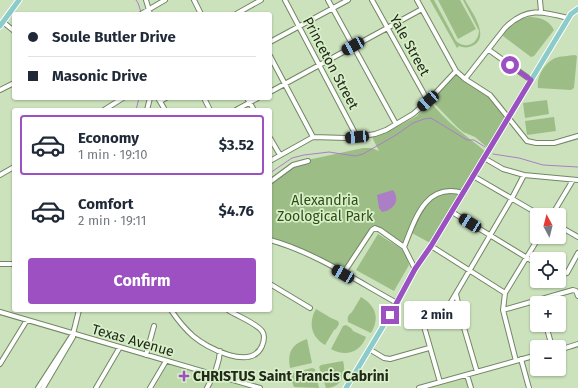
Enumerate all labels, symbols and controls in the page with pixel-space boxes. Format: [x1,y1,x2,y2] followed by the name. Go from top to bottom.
[386,12,434,80] street label: Yale Street
[299,14,363,113] street label: Princeton Street
[52,28,176,46] text: Soule Butler Drive
[340,35,366,57] car
[501,56,519,74] route start
[52,67,147,85] text: Masonic Drive
[415,89,441,113] car
[30,127,66,163] icon: car
[78,129,139,147] text: Economy
[345,130,369,144] car
[219,136,254,154] text: $3.52
[78,147,147,162] text: 1 min · 19:10
[277,192,374,225] park label: Alexandria Zoological Park
[30,193,66,229] icon: car
[78,195,134,213] text: Comfort
[218,202,254,220] text: $4.76
[530,208,566,244] north arrow
[530,208,566,376] map controls
[457,212,483,234] car
[78,213,146,228] text: 2 min · 19:11
[530,252,566,288] button: locate
[28,258,256,304] button: Confirm
[330,263,356,285] car
[530,296,566,332] button: +
[404,301,470,329] callout: 2 min
[381,306,399,324] route end
[421,307,453,322] text: 2 min
[90,321,176,360] street label: Texas Avenue
[530,340,566,376] button: −
[193,368,389,385] place label: CHRISTUS Saint Francis Cabrini
[178,370,190,382] marker: CHRISTUS Saint Francis Cabrini

